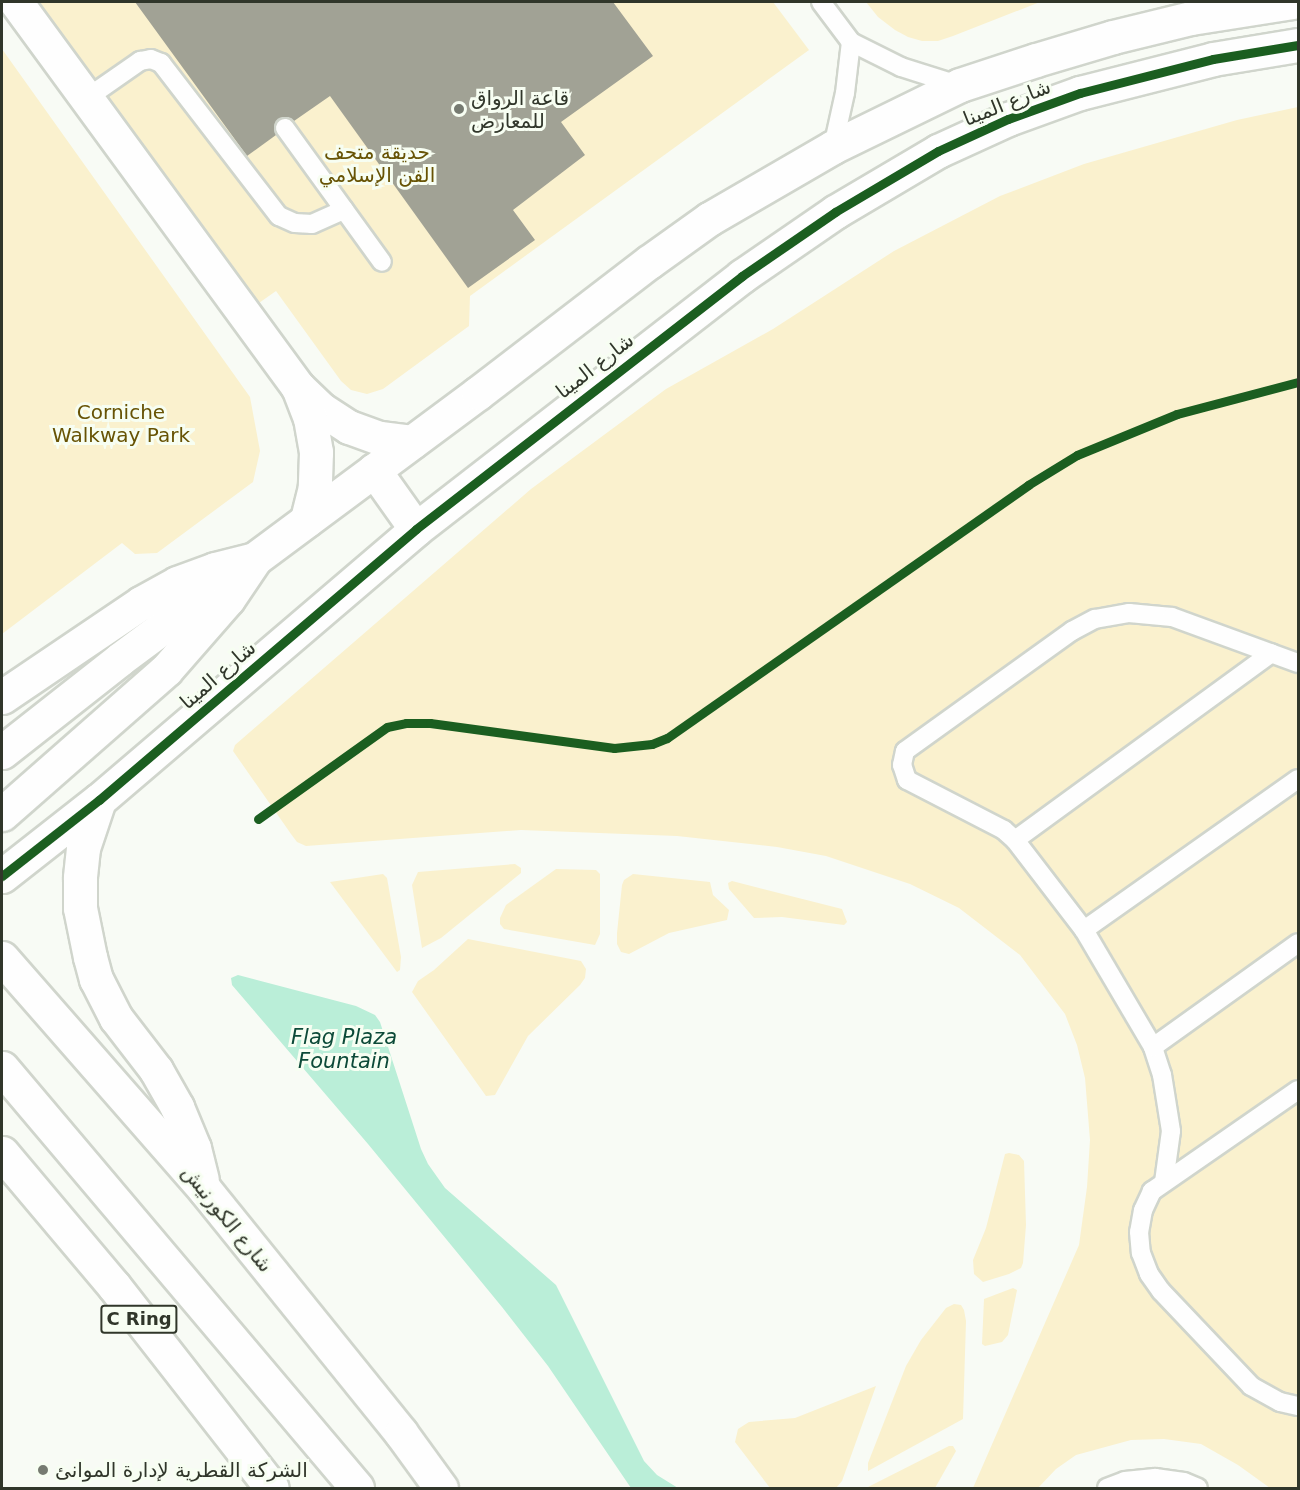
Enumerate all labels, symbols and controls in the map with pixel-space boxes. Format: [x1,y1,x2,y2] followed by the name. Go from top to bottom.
[960,75,1054,131] street label: شارع المينا
[471,86,569,133] place label: قاعة الرواق للمعارض
[452,102,466,116] marker: قاعة الرواق للمعارض
[319,140,435,187] park label: حديقة متحف الفن الإسلامي
[551,328,639,404] street label: شارع المينا
[52,400,190,447] park label: Corniche Walkway Park
[175,636,261,714] street label: شارع المينا
[291,1024,397,1074] water label: Flag Plaza Fountain
[177,1161,277,1277] street label: شارع الكورنيش
[100,1304,178,1334] road number: C Ring
[55,1458,308,1482] place label: الشركة القطرية لإدارة الموانئ
[36,1463,50,1477] marker: الشركة القطرية لإدارة الموانئ

